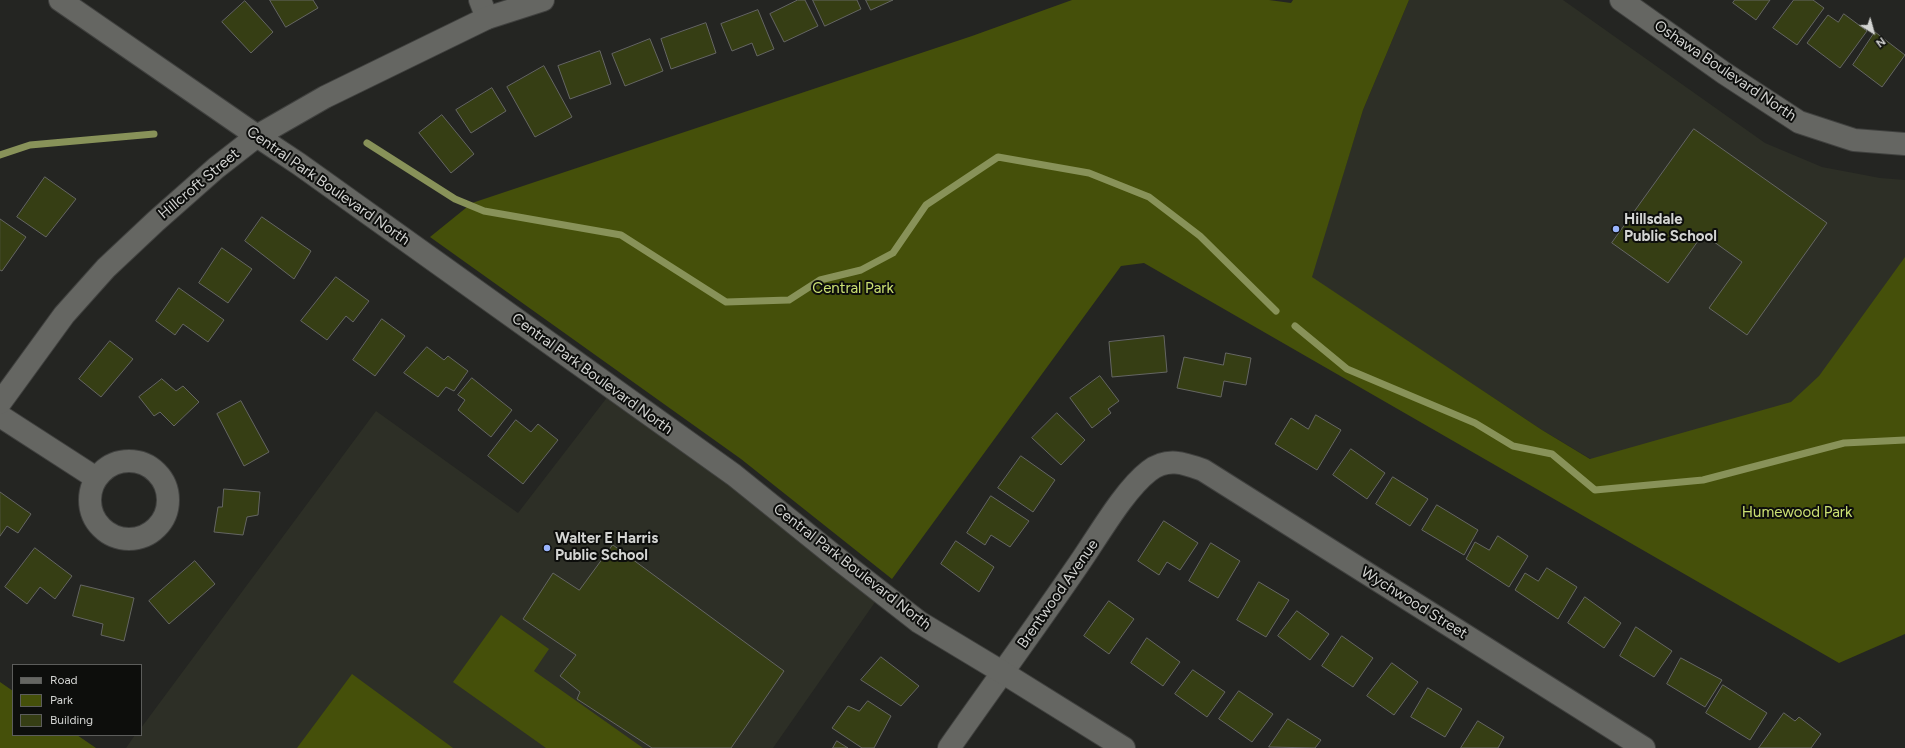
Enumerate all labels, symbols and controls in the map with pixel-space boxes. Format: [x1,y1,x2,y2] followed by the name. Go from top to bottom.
[1853,12,1893,52] north arrow
[1651,17,1799,125] street label: Oshawa Boulevard North
[1873,34,1888,50] text: N
[243,123,413,249] street label: Central Park Boulevard North
[155,145,243,223] street label: Hillcroft Street
[1624,211,1717,246] place label: Hillsdale Public School
[1611,224,1621,234] marker: Hillsdale Public School
[812,280,894,298] park label: Central Park
[508,309,676,439] street label: Central Park Boulevard North
[770,500,934,634] street label: Central Park Boulevard North
[1742,504,1852,522] park label: Humewood Park
[555,530,658,565] place label: Walter E Harris Public School
[1014,536,1102,652] street label: Brentwood Avenue
[542,543,552,553] marker: Walter E Harris Public School
[1358,563,1470,643] street label: Wychwood Street
[12,664,142,736] legend
[50,673,78,687] text: Road
[50,693,73,707] text: Park
[50,713,93,727] text: Building

